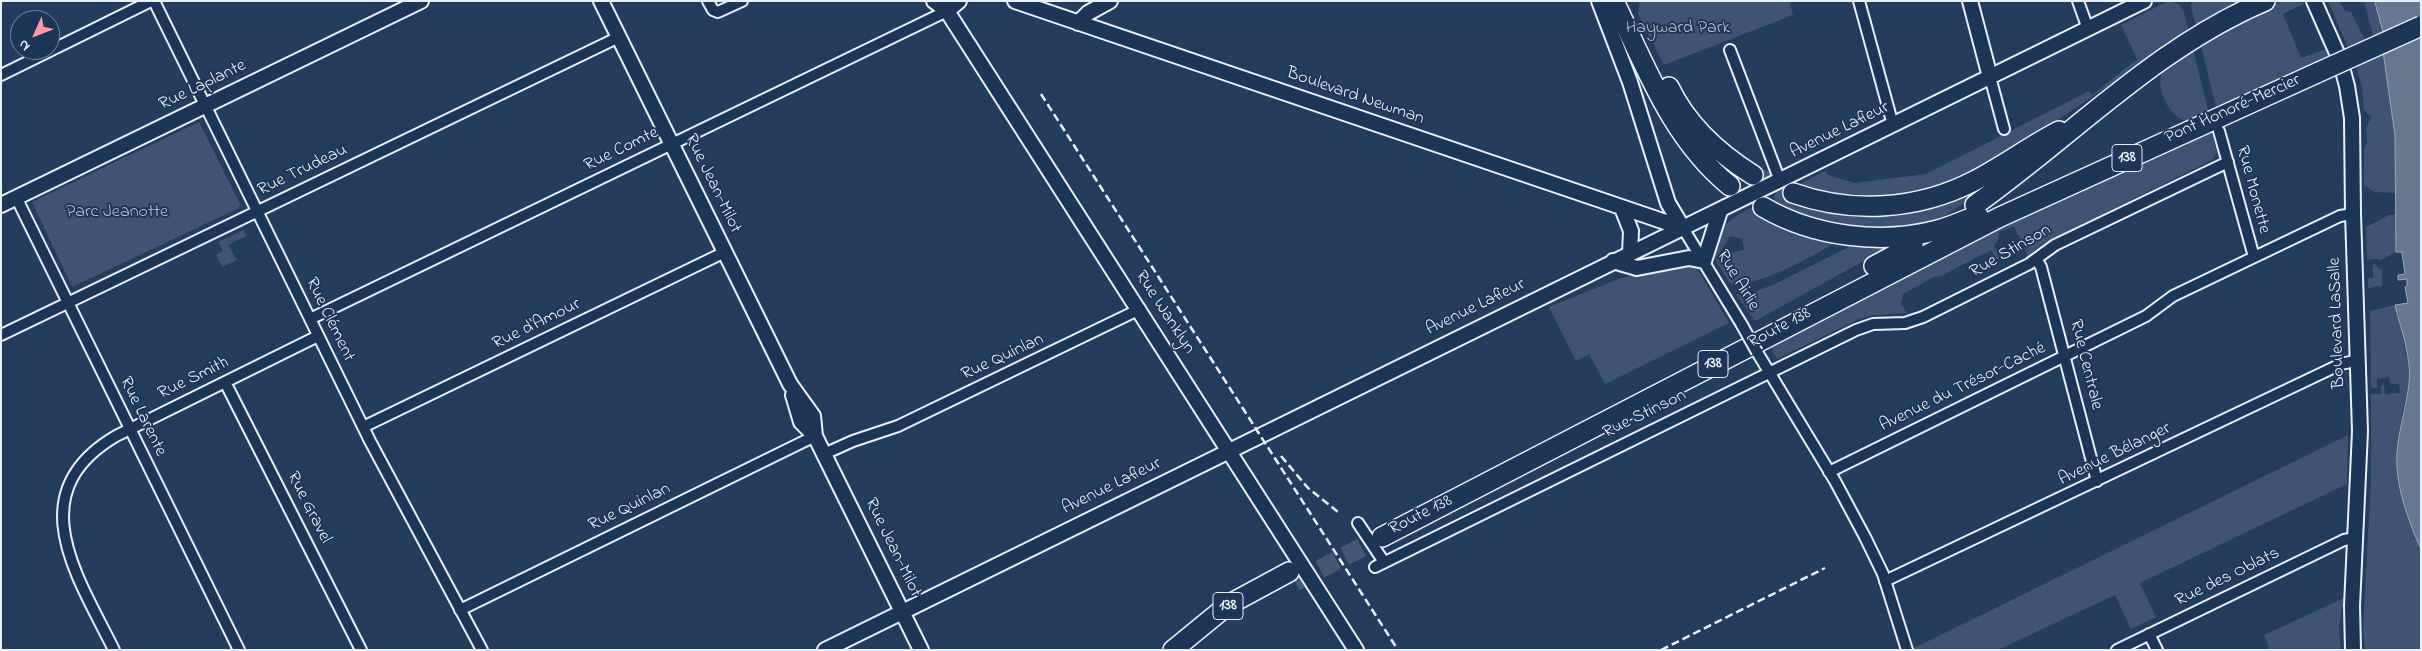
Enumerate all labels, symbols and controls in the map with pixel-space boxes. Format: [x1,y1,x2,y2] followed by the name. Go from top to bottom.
[10,10,60,60] north arrow
[1626,18,1730,40] park label: Hayward Park
[14,34,35,56] text: N
[156,56,250,116] street label: Rue Laplante
[1283,63,1427,131] street label: Boulevard Newman
[2162,70,2304,150] street label: Pont Honoré-Mercier
[1787,98,1893,164] street label: Avenue Lafleur
[581,123,663,177] street label: Rue Comte
[679,131,745,237] street label: Rue Jean-Milot
[255,140,351,202] street label: Rue Trudeau
[2112,144,2142,172] road number: 138
[2230,144,2274,236] street label: Rue Monette
[66,202,168,224] park label: Parc Jeanotte
[1967,220,2055,284] street label: Rue Stinson
[1710,247,1764,315] street label: Rue Airlie
[2325,257,2351,389] street label: Boulevard LaSalle
[1129,267,1199,359] street label: Rue Wanklyn
[299,275,359,365] street label: Rue Clément
[1423,275,1529,341] street label: Avenue Lafleur
[490,294,584,356] street label: Rue d'Amour
[1745,303,1815,355] street label: Route 138
[2063,318,2107,412] street label: Rue Centrale
[958,330,1048,386] street label: Rue Quinlan
[1876,338,2050,438] street label: Avenue du Trésor-Caché
[1698,350,1728,378] road number: 138
[155,353,233,405] street label: Rue Smith
[113,374,171,460] street label: Rue Larente
[1600,386,1690,444] street label: Rue Stinson
[2056,419,2174,491] street label: Avenue Bélanger
[1059,454,1165,520] street label: Avenue Lafleur
[281,468,335,548] street label: Rue Gravel
[586,479,674,537] street label: Rue Quinlan
[1386,491,1456,541] street label: Route 138
[859,495,925,601] street label: Rue Jean-Milot
[2172,543,2284,613] street label: Rue des Oblats
[1213,592,1243,620] road number: 138

